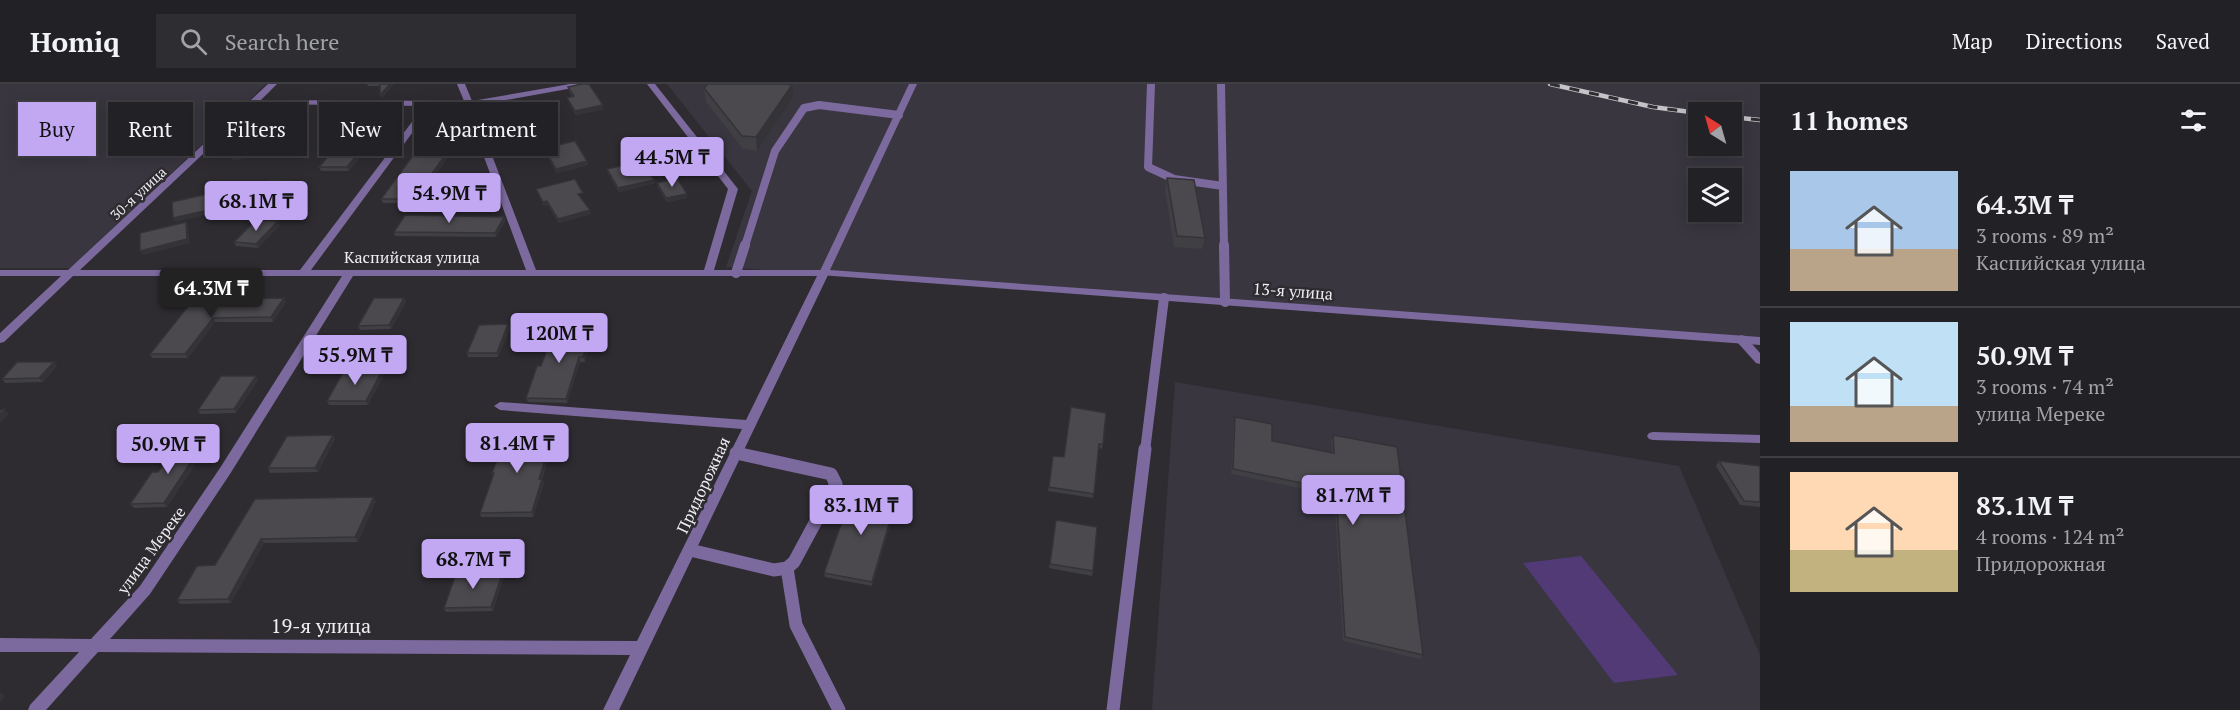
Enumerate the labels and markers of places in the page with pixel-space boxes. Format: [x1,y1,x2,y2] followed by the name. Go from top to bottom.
[617,137,727,188] pin: 44.5M ₸
[394,173,504,224] pin: 54.9M ₸
[201,181,311,232] pin: 68.1M ₸
[156,268,266,319] pin: 64.3M ₸
[510,313,608,364] pin: 120M ₸
[300,335,410,386] pin: 55.9M ₸
[462,423,572,474] pin: 81.4M ₸
[113,424,223,475] pin: 50.9M ₸
[1298,475,1408,526] pin: 81.7M ₸
[806,485,916,536] pin: 83.1M ₸
[418,539,528,590] pin: 68.7M ₸

